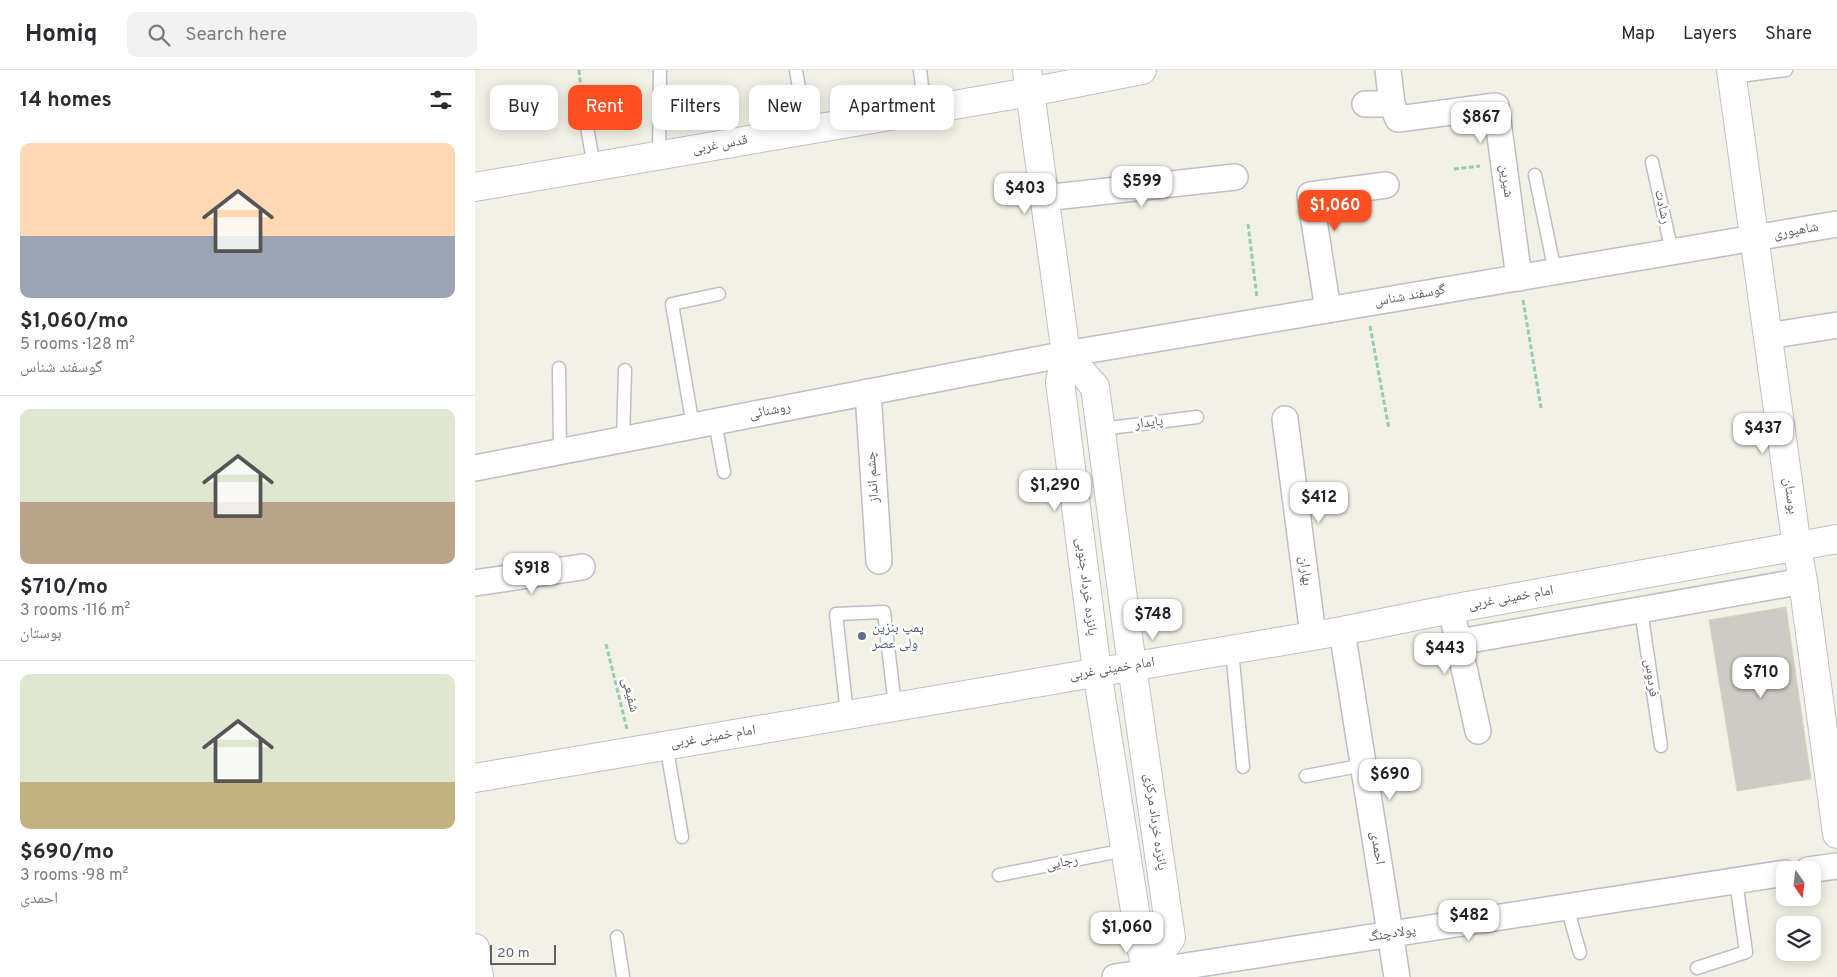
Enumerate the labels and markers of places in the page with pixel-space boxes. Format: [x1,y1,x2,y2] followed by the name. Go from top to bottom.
[1451,102,1511,144] pin: $867
[1112,166,1172,208] pin: $599
[995,172,1055,215] pin: $403
[1294,190,1376,232] pin: $1,060
[1733,412,1793,455] pin: $437
[1014,470,1096,512] pin: $1,290
[1289,482,1349,524] pin: $412
[502,552,562,595] pin: $918
[1123,598,1183,641] pin: $748
[871,620,924,653] place label: پمپ بنزین ولی عصر
[856,630,868,642] marker: پمپ بنزین ولی عصر
[1415,632,1475,675] pin: $443
[1731,656,1791,699] pin: $710
[1360,758,1420,801] pin: $690
[1439,900,1499,942] pin: $482
[1086,912,1168,954] pin: $1,060

